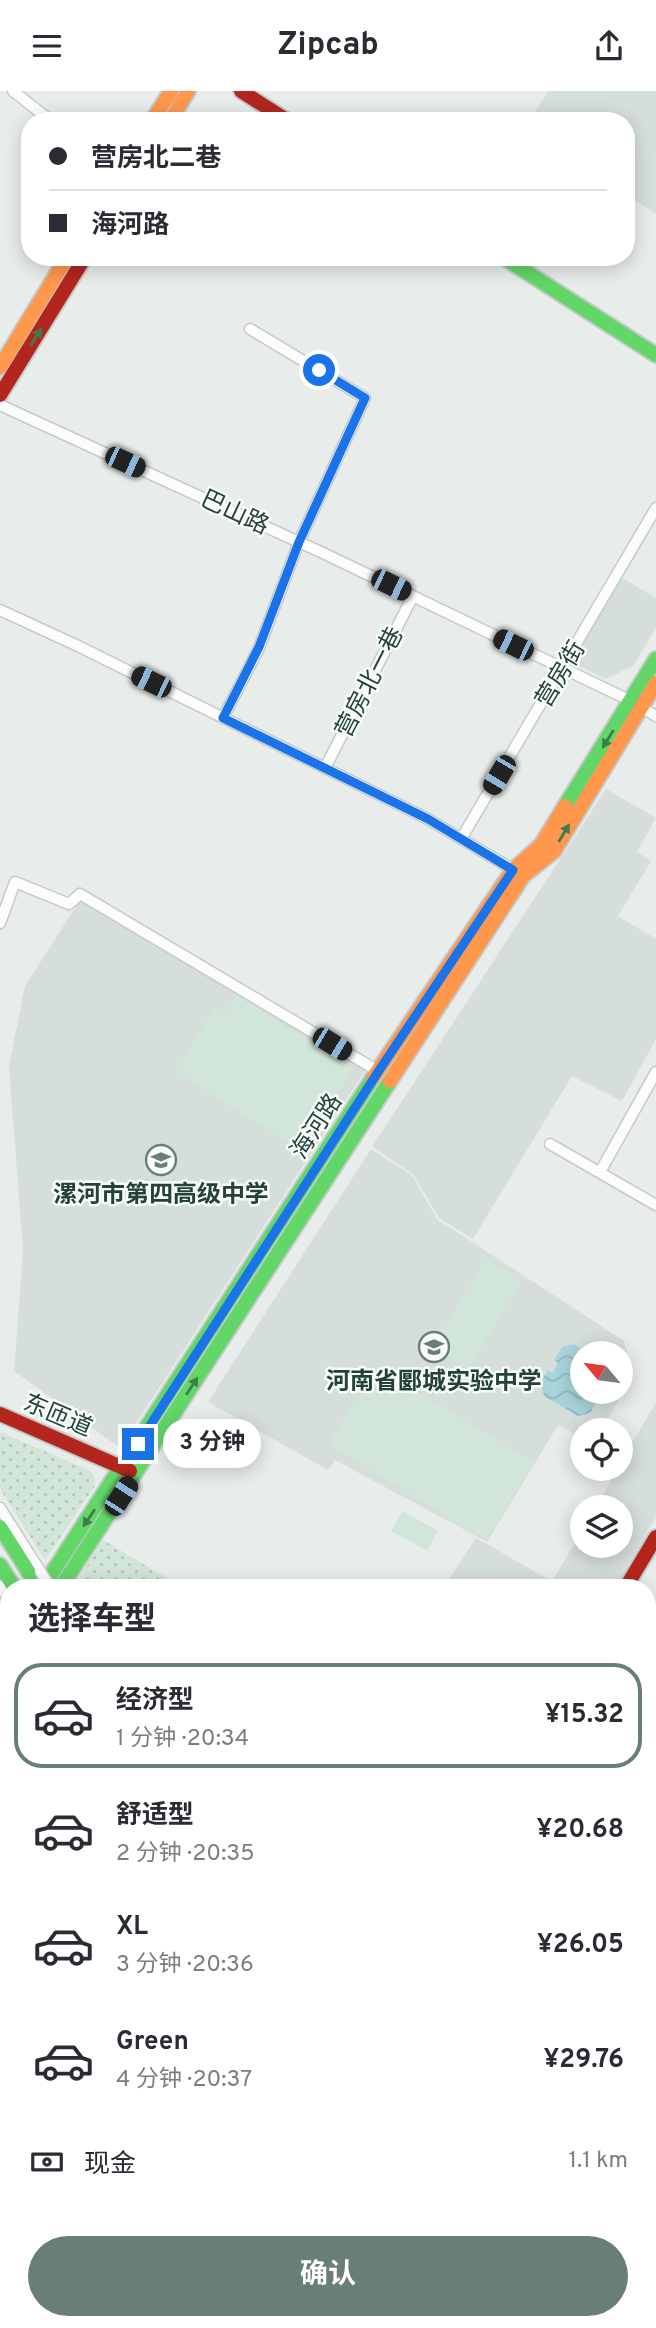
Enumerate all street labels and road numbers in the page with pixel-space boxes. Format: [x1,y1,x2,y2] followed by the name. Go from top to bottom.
[195,485,273,543] street label: 巴山路
[330,623,411,743] street label: 营房北一巷
[530,636,593,714] street label: 营房街
[285,1089,350,1165] street label: 海河路
[18,1389,96,1445] street label: 东匝道

